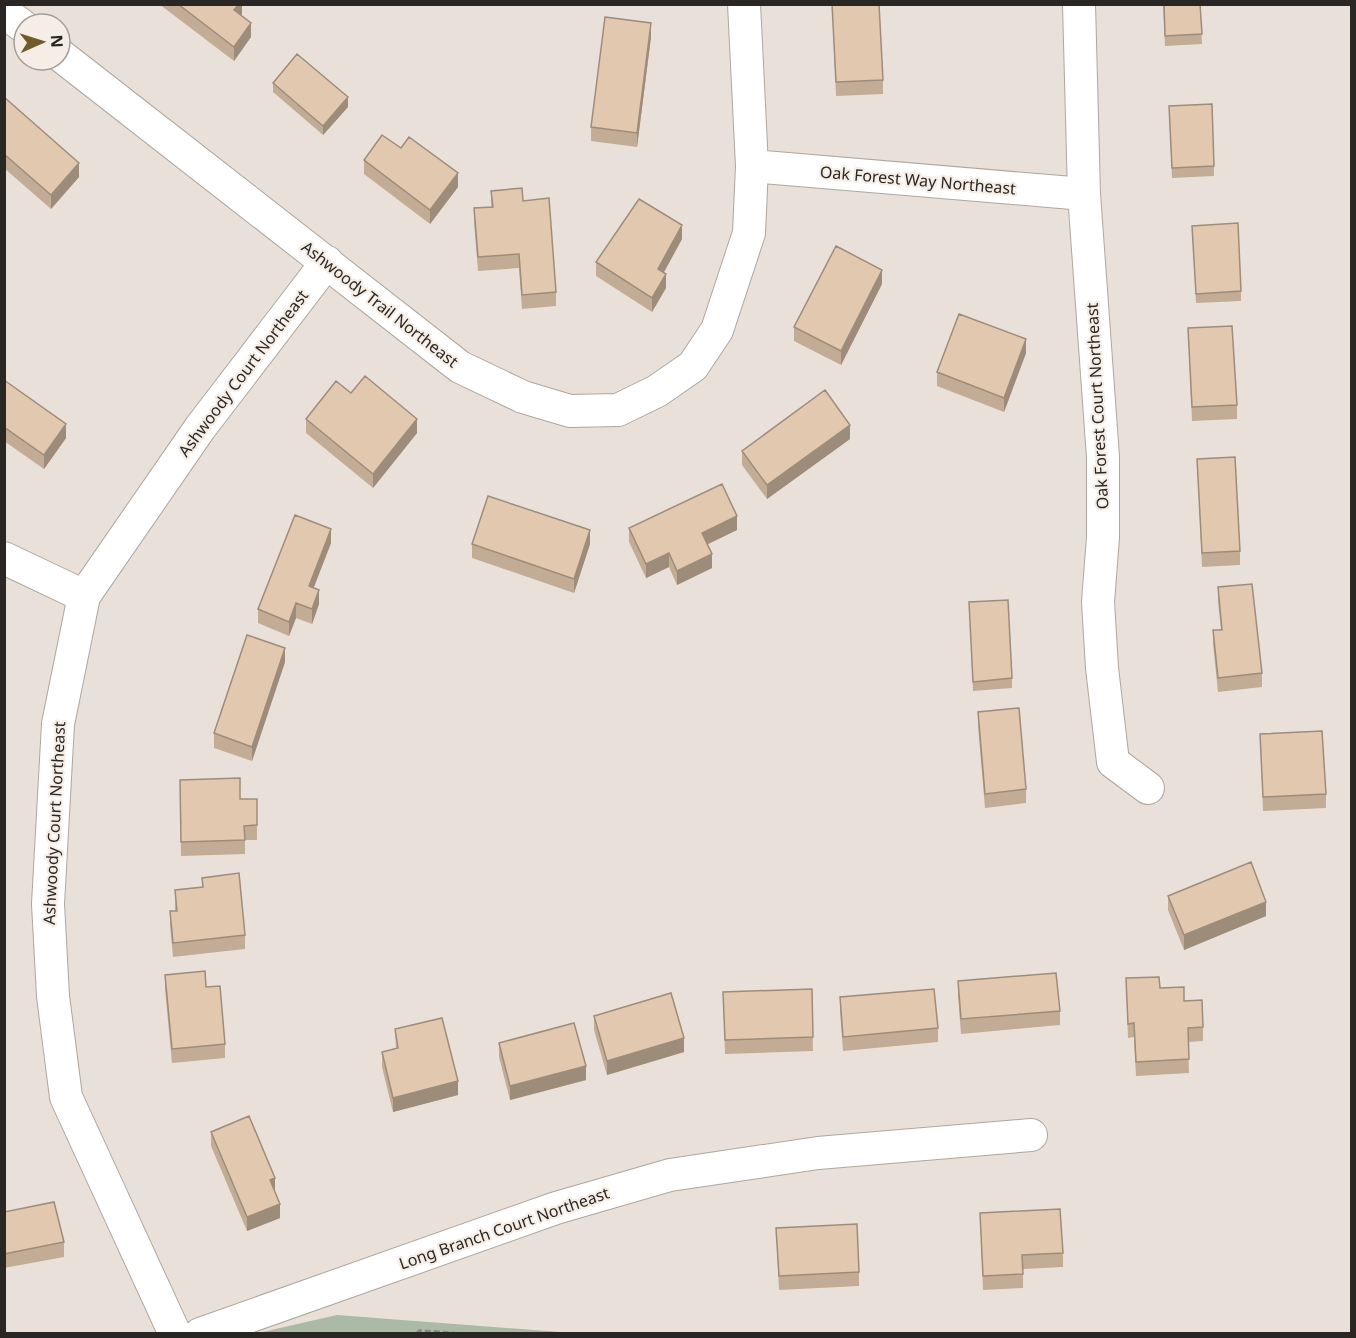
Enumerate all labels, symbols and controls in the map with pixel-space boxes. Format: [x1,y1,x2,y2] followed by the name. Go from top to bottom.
[12,12,72,72] north arrow
[46,34,68,48] text: N
[819,160,1017,200] street label: Oak Forest Way Northeast
[297,236,463,372] street label: Ashwoody Trail Northeast
[173,285,313,461] street label: Ashwoody Court Northeast
[1081,302,1113,510] street label: Oak Forest Court Northeast
[38,721,70,925] street label: Ashwoody Court Northeast
[396,1182,612,1274] street label: Long Branch Court Northeast

